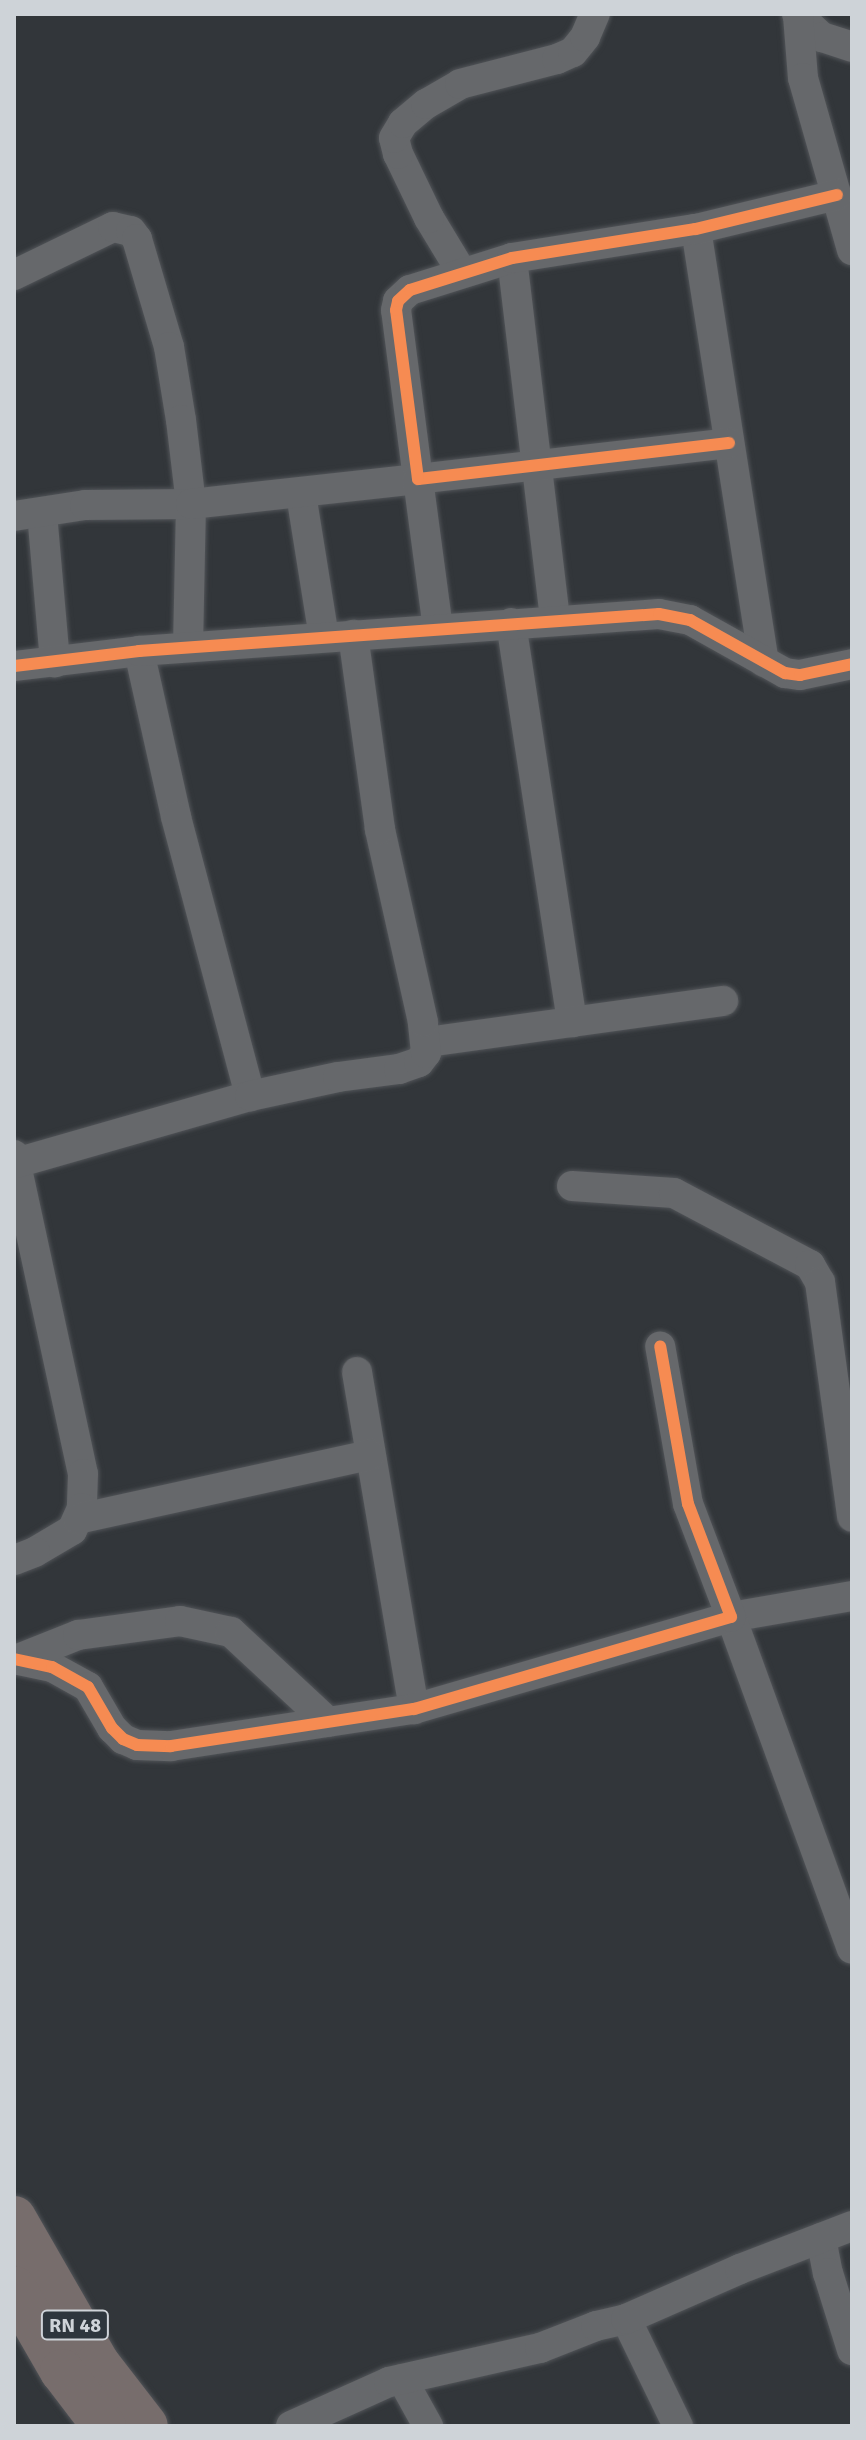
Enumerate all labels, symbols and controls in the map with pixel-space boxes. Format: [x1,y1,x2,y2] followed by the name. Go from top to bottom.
[39,2309,111,2341] road number: RN 48

